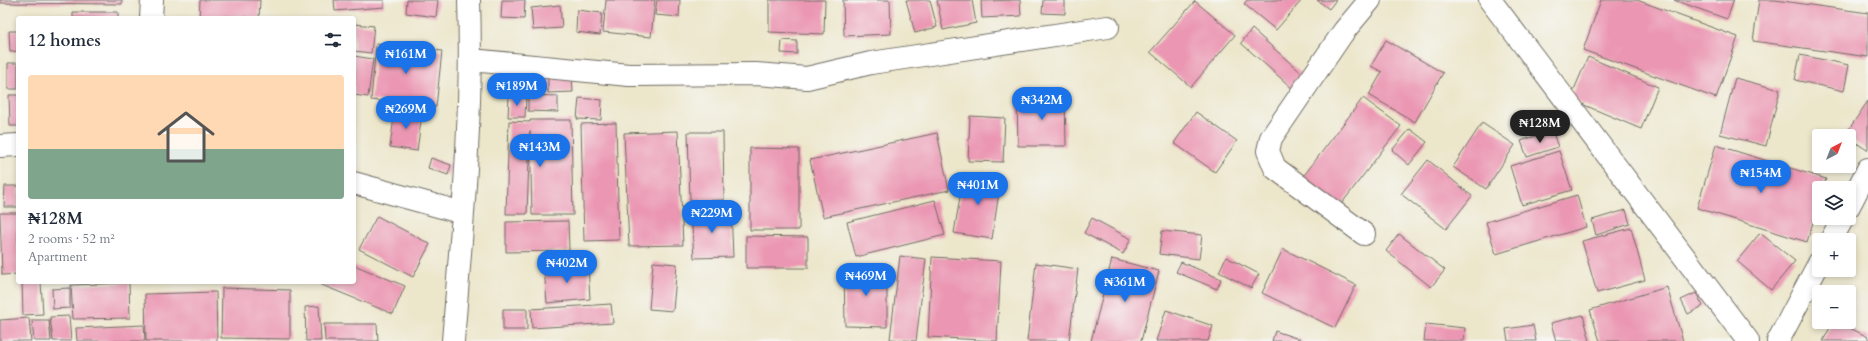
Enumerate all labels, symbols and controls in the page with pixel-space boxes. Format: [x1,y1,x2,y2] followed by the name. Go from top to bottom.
[28,29,101,52] text: 12 homes
[322,29,344,51] icon: filters
[378,41,434,75] pin: ₦161M
[385,45,427,63] text: ₦161M
[489,73,545,107] pin: ₦189M
[496,77,538,95] text: ₦189M
[1014,87,1070,121] pin: ₦342M
[1021,91,1063,109] text: ₦342M
[378,96,434,130] pin: ₦269M
[385,100,427,118] text: ₦269M
[150,101,222,173] icon: home
[1512,110,1568,144] pin: ₦128M
[1519,114,1561,132] text: ₦128M
[1812,129,1856,173] north arrow
[1812,129,1856,329] map controls
[512,134,568,168] pin: ₦143M
[519,138,561,156] text: ₦143M
[1733,160,1789,194] pin: ₦154M
[1740,164,1782,182] text: ₦154M
[950,172,1006,206] pin: ₦401M
[957,176,999,194] text: ₦401M
[1812,181,1856,225] button: layers
[684,200,740,234] pin: ₦229M
[691,204,733,222] text: ₦229M
[28,207,83,230] text: ₦128M
[28,230,115,248] text: 2 rooms · 52 m²
[1812,233,1856,277] button: +
[28,248,87,266] text: Apartment
[539,250,595,284] pin: ₦402M
[546,254,588,272] text: ₦402M
[838,263,894,297] pin: ₦469M
[845,267,887,285] text: ₦469M
[1097,269,1153,303] pin: ₦361M
[1104,273,1146,291] text: ₦361M
[1812,285,1856,329] button: −

